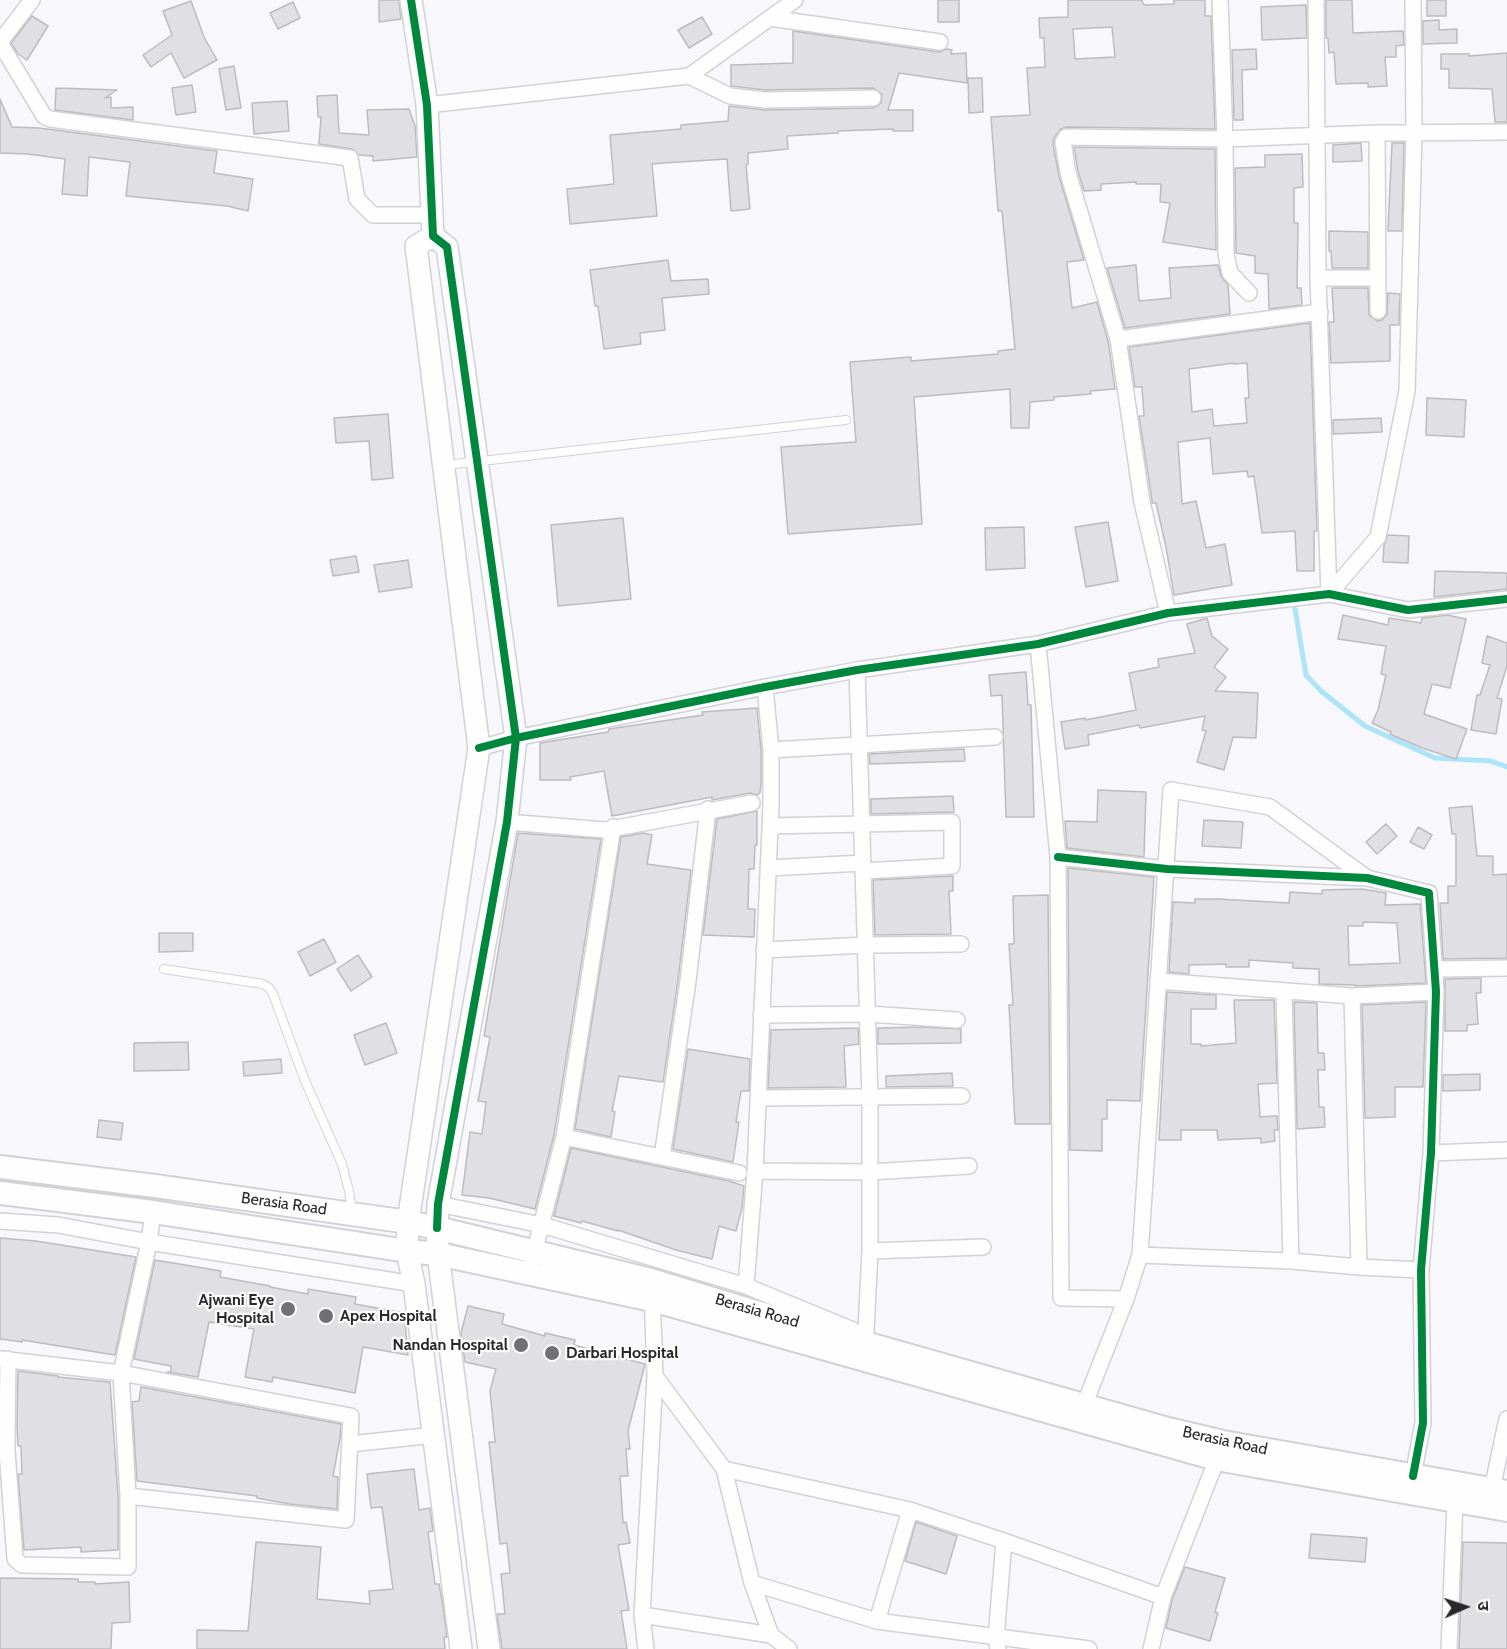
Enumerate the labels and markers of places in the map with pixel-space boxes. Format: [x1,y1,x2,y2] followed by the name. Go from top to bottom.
[199,1290,274,1328] place label: Ajwani Eye Hospital
[279,1300,297,1318] marker: Ajwani Eye Hospital
[340,1306,437,1326] place label: Apex Hospital
[317,1307,335,1325] marker: Apex Hospital
[392,1335,508,1355] place label: Nandan Hospital
[512,1336,530,1354] marker: Nandan Hospital
[566,1343,678,1363] place label: Darbari Hospital
[543,1344,561,1362] marker: Darbari Hospital

